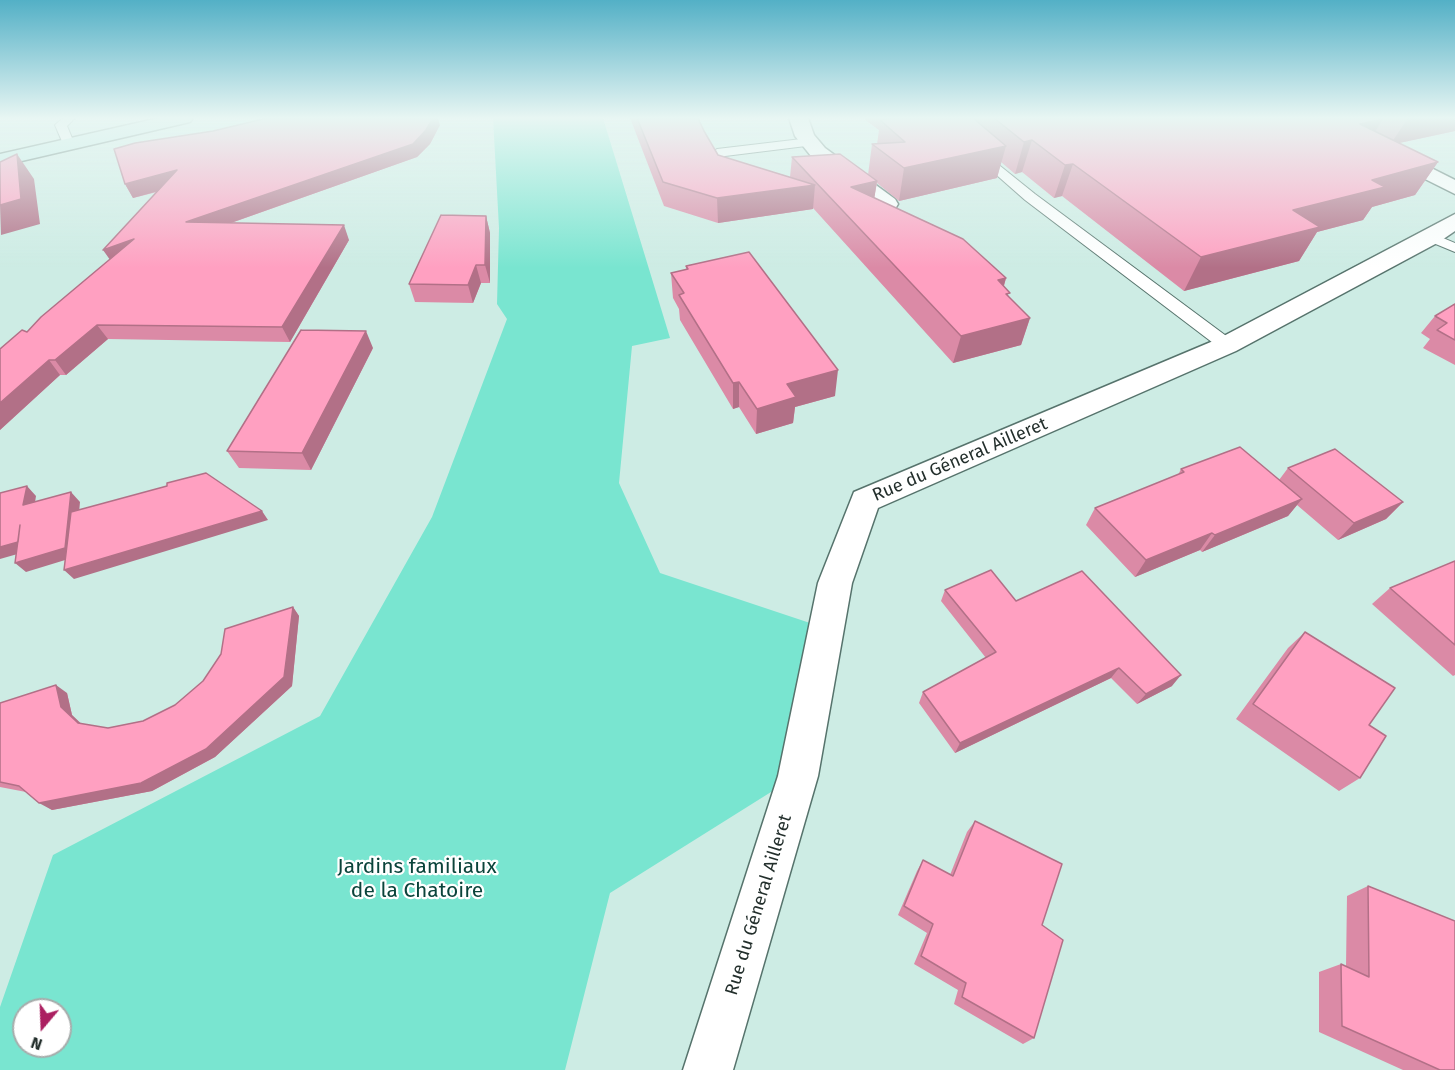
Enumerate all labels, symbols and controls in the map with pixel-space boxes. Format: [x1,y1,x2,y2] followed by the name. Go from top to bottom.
[869,413,1051,507] street label: Rue du Géneral Ailleret
[721,812,797,998] street label: Rue du Géneral Ailleret
[337,854,497,904] park label: Jardins familiaux de la Chatoire
[12,998,72,1058] north arrow
[29,1033,45,1054] text: N

